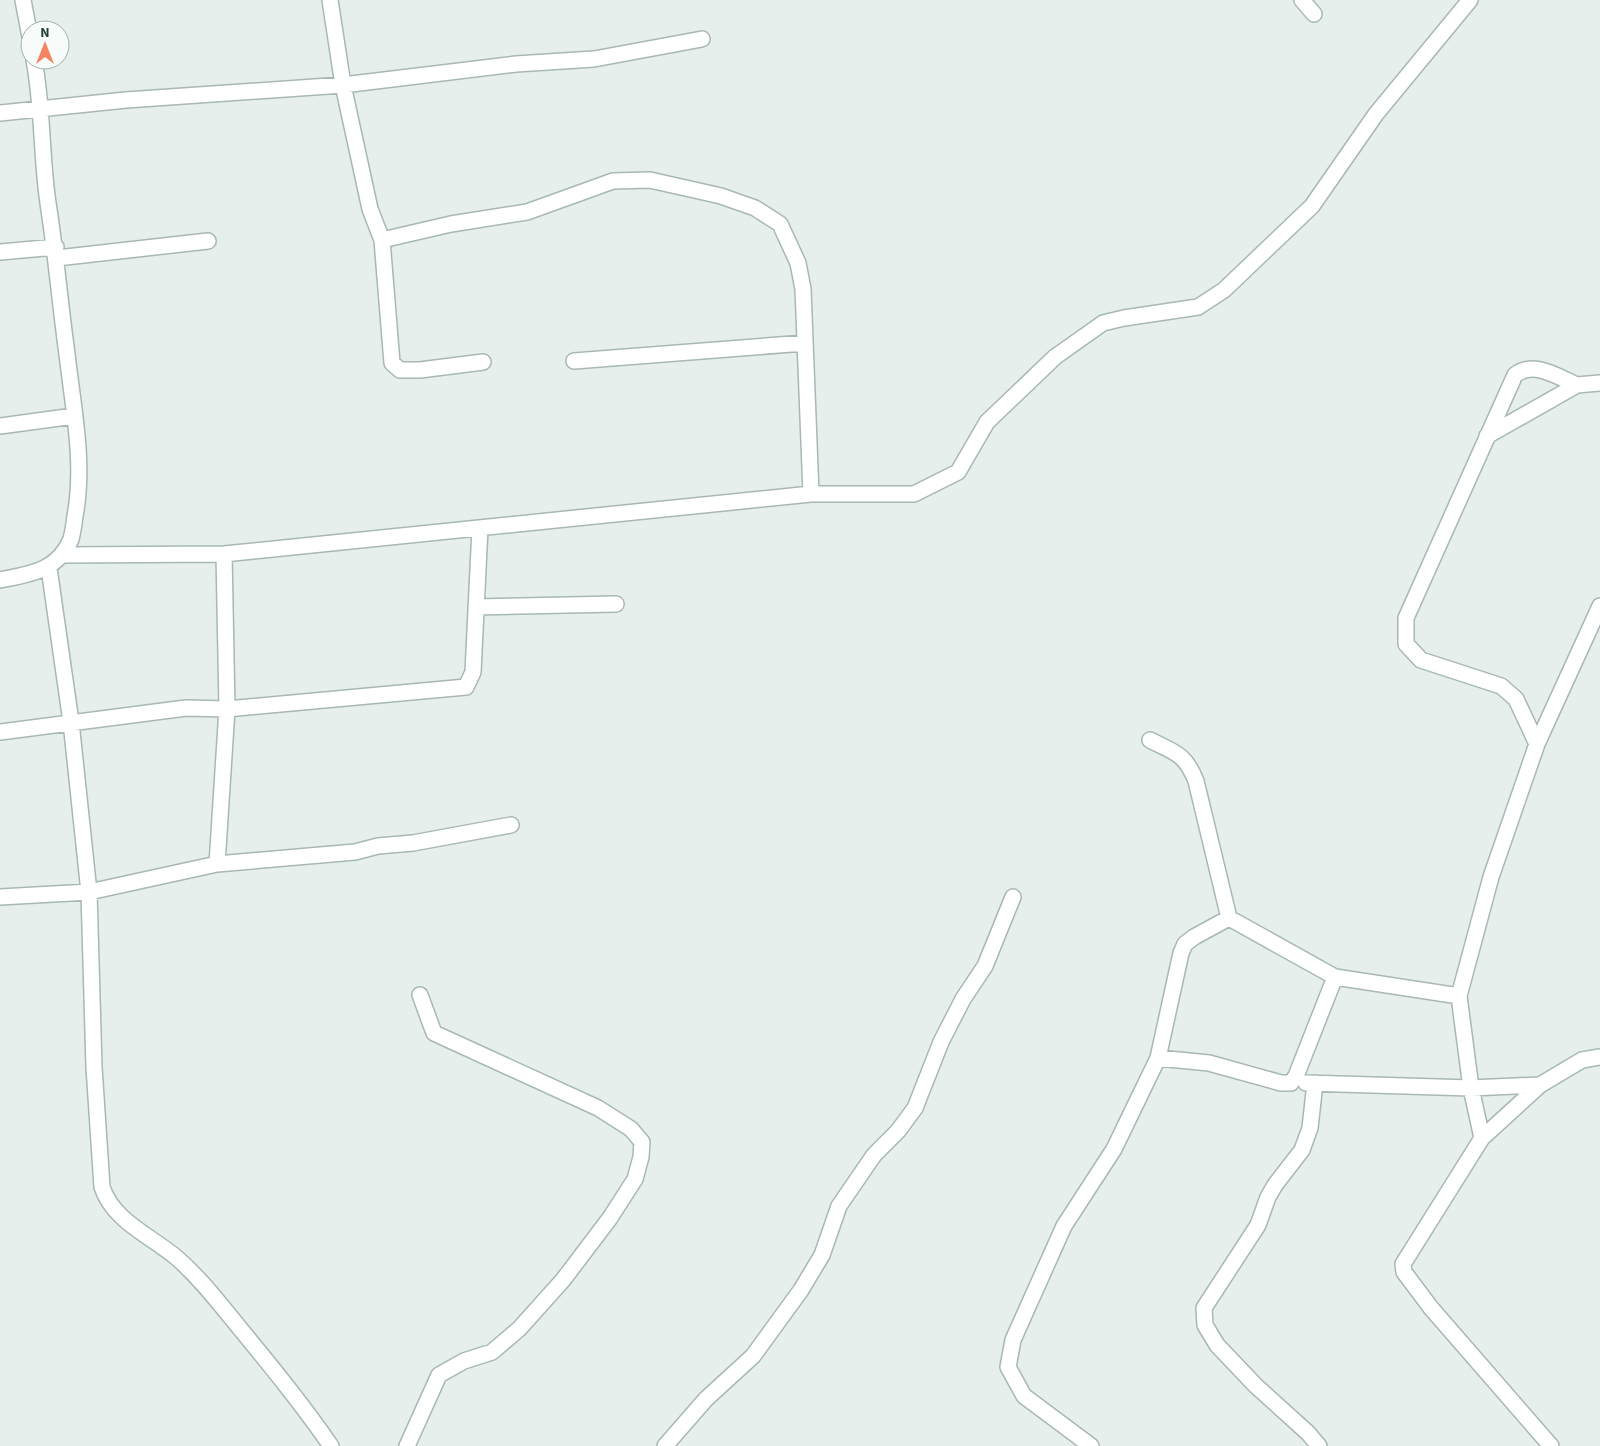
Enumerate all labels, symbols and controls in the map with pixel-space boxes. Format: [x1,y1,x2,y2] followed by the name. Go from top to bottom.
[20,20,70,70] north arrow
[40,23,50,43] text: N

